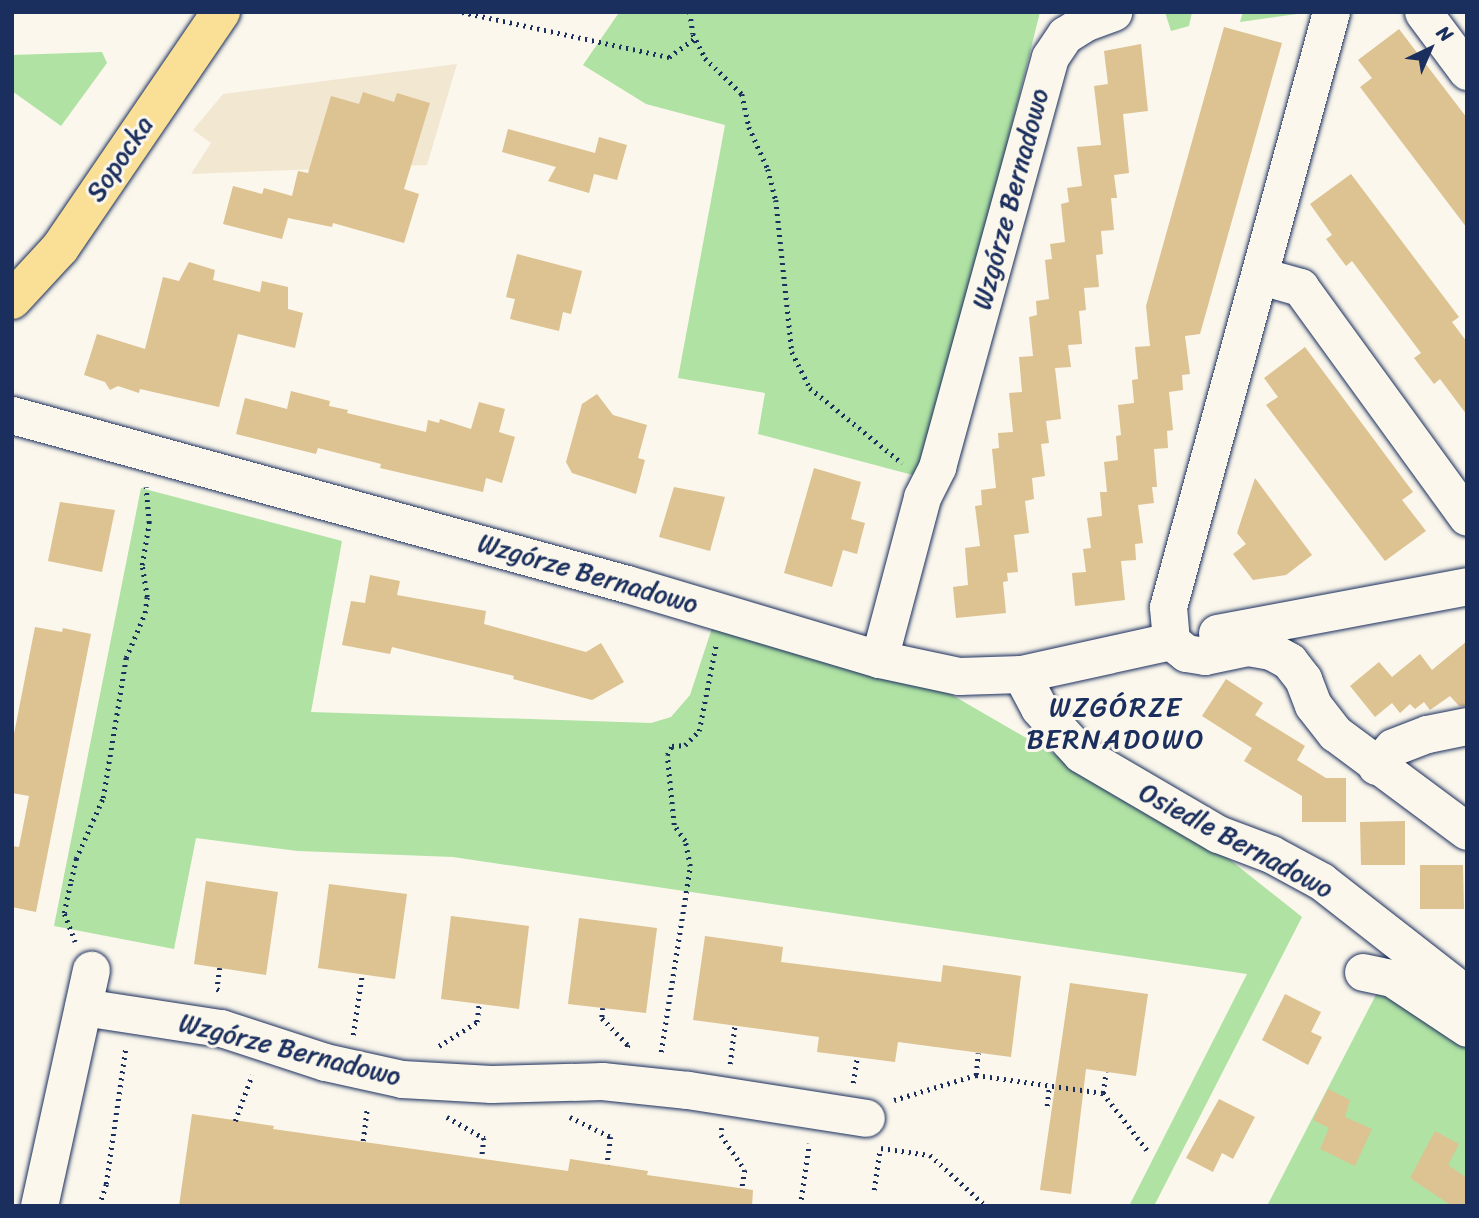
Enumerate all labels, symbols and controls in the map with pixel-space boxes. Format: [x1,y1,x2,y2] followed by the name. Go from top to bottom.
[1395,14,1465,84] north arrow
[1429,17,1461,50] text: N
[967,85,1055,313] street label: Wzgórze Bernadowo
[80,110,160,208] street label: Sopocka
[475,528,701,620] street label: Wzgórze Bernadowo
[1027,690,1205,756] district label: WZGÓRZE BERNADOWO
[1134,777,1338,905] street label: Osiedle Bernadowo
[176,1007,404,1093] street label: Wzgórze Bernadowo

